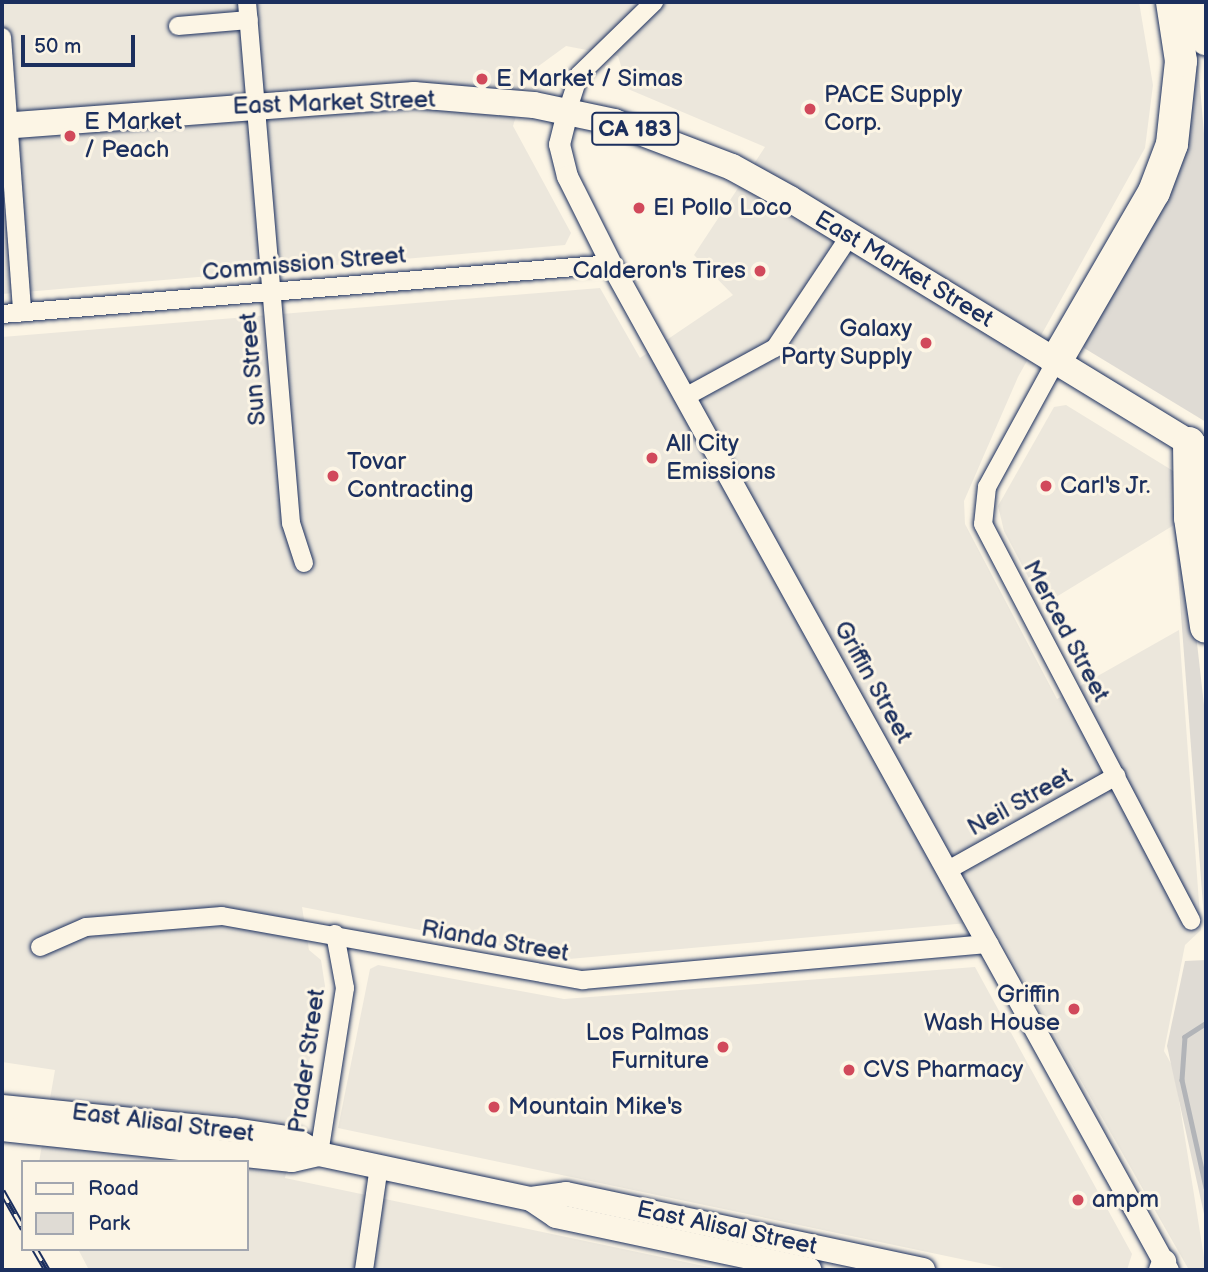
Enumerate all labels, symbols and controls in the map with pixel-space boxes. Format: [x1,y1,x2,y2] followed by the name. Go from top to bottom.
[24,21,138,65] scale bar
[34,34,81,59] text: 50 m
[496,65,683,93] place label: E Market / Simas
[474,71,490,87] marker: E Market / Simas
[824,81,963,137] place label: PACE Supply Corp.
[232,85,436,121] street label: East Market Street
[802,101,818,117] marker: PACE Supply Corp.
[84,108,182,164] place label: E Market / Peach
[590,110,680,148] road number: CA 183
[62,128,78,144] marker: E Market / Peach
[653,194,792,222] place label: El Pollo Loco
[631,200,647,216] marker: El Pollo Loco
[809,204,999,334] street label: East Market Street
[201,241,407,287] street label: Commission Street
[572,257,746,285] place label: Calderon's Tires
[752,263,768,279] marker: Calderon's Tires
[234,311,272,427] street label: Sun Street
[779,315,912,371] place label: Galaxy Party Supply
[918,335,934,351] marker: Galaxy Party Supply
[666,430,776,486] place label: All City Emissions
[347,448,474,504] place label: Tovar Contracting
[644,450,660,466] marker: All City Emissions
[325,468,341,484] marker: Tovar Contracting
[1060,472,1152,500] place label: Carl's Jr.
[1038,478,1054,494] marker: Carl's Jr.
[1017,555,1115,707] street label: Merced Street
[828,616,918,748] street label: Griffin Street
[962,761,1078,843] street label: Neil Street
[419,914,571,968] street label: Rianda Street
[924,981,1060,1037] place label: Griffin Wash House
[283,987,331,1135] street label: Prader Street
[1066,1001,1082,1017] marker: Griffin Wash House
[586,1019,709,1075] place label: Los Palmas Furniture
[715,1039,731,1055] marker: Los Palmas Furniture
[863,1056,1023,1084] place label: CVS Pharmacy
[841,1062,857,1078] marker: CVS Pharmacy
[508,1093,682,1121] place label: Mountain Mike's
[70,1097,256,1149] street label: East Alisal Street
[486,1099,502,1115] marker: Mountain Mike's
[21,1160,248,1251] legend
[88,1176,139,1201] text: Road
[1092,1186,1159,1214] place label: ampm
[1070,1192,1086,1208] marker: ampm
[634,1195,820,1261] street label: East Alisal Street
[88,1211,130,1236] text: Park

